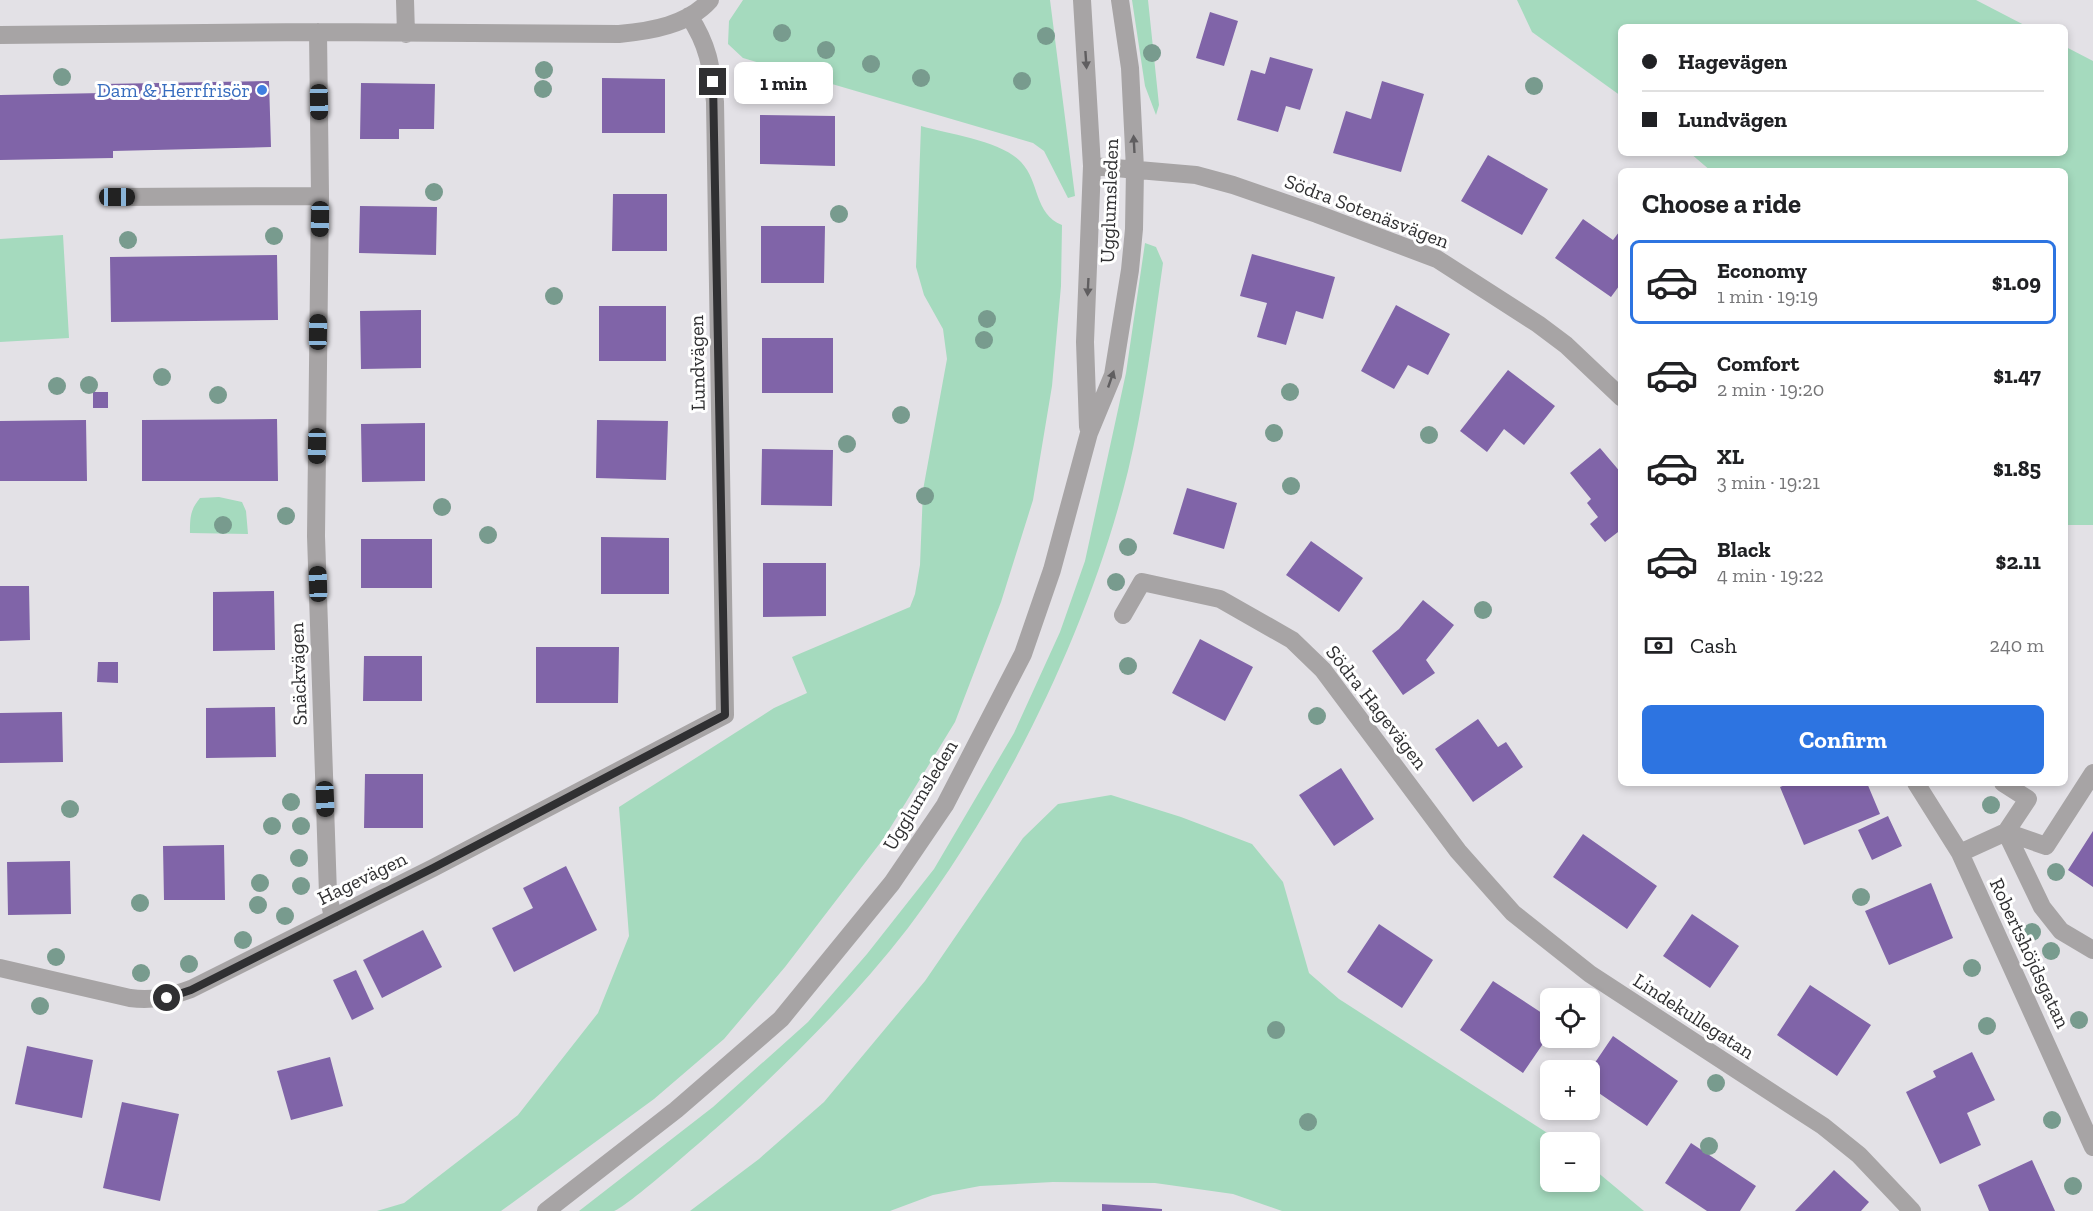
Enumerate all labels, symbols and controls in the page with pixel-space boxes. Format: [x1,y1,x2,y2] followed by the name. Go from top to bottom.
[1678,48,1787,75] text: Hagevägen
[1081,51,1091,70] one-way arrow
[734,61,833,103] callout: 1 min
[699,68,726,95] route end
[760,71,807,95] text: 1 min
[97,78,250,102] place label: Dam & Herrfrisör
[255,83,269,97] marker: Dam & Herrfrisör
[310,84,328,120] car
[1678,106,1787,133] text: Lundvägen
[1129,135,1138,154] one-way arrow
[1095,138,1123,264] street label: Ugglumsleden
[1282,169,1453,254] street label: Södra Sotenäsvägen
[99,188,135,206] car
[1642,188,1801,220] text: Choose a ride
[311,201,329,237] car
[1645,255,1699,309] icon: car
[1717,257,1807,284] text: Economy
[1992,269,2041,296] text: $1.09
[1083,278,1092,297] one-way arrow
[1717,284,1818,308] text: 1 min · 19:19
[309,314,327,350] car
[684,314,710,411] street label: Lundvägen
[1645,348,1699,402] icon: car
[1717,350,1799,377] text: Comfort
[1993,362,2041,389] text: $1.47
[1106,370,1116,388] one-way arrow
[1717,377,1824,401] text: 2 min · 19:20
[308,428,326,464] car
[1645,441,1699,495] icon: car
[1717,443,1744,470] text: XL
[1993,455,2041,482] text: $1.85
[1717,470,1820,494] text: 3 min · 19:21
[1645,534,1699,588] icon: car
[1717,536,1771,563] text: Black
[1996,548,2041,575] text: $2.11
[1717,563,1824,587] text: 4 min · 19:22
[308,566,328,602] car
[284,622,312,726] street label: Snäckvägen
[1642,629,1675,662] icon: cash
[1690,632,1737,659] text: Cash
[1990,633,2044,657] text: 240 m
[1321,640,1433,774] street label: Södra Hagevägen
[1642,705,2044,774] button: Confirm
[878,735,963,855] street label: Ugglumsleden
[315,781,335,817] car
[313,846,411,910] street label: Hagevägen
[1985,874,2075,1032] street label: Robertshöjdsgatan
[1629,968,1759,1064] street label: Lindekullegatan
[153,984,180,1011] route start
[1540,988,1600,1192] map controls
[1540,988,1600,1048] button: locate
[1540,1060,1600,1120] button: +
[1540,1132,1600,1192] button: −

